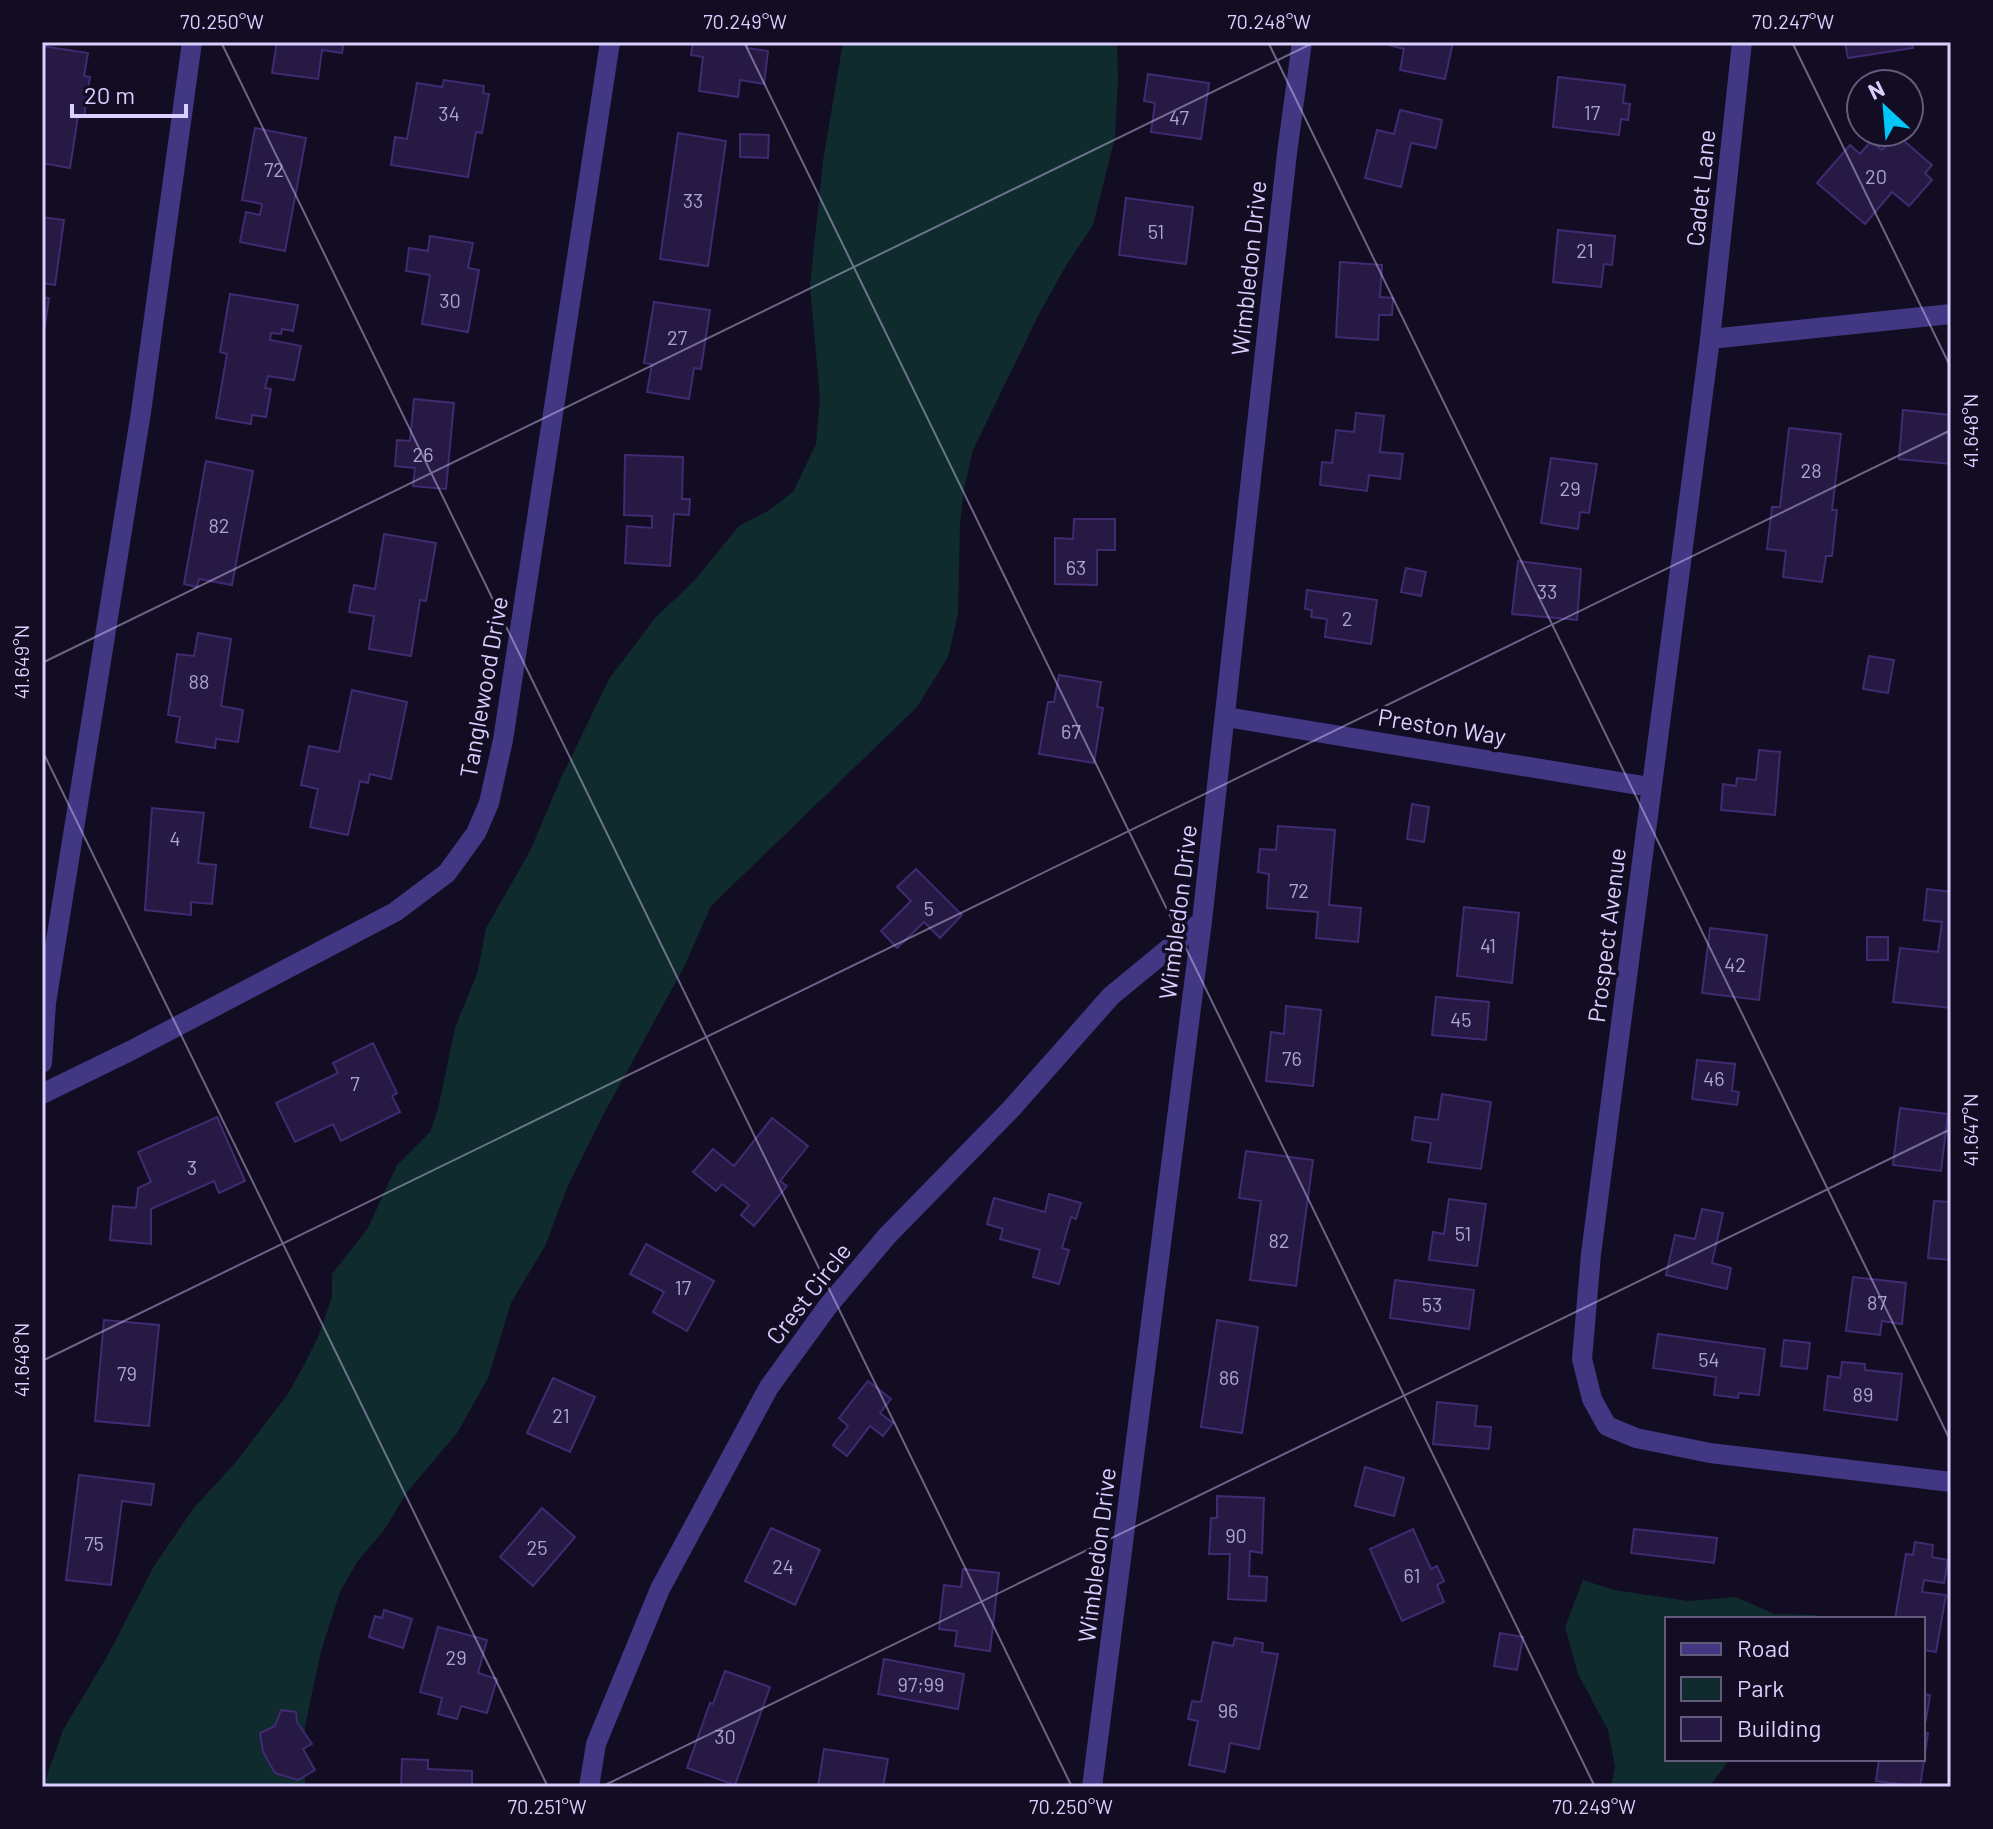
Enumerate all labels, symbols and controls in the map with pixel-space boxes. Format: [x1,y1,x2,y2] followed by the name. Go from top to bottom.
[180,9,264,33] text: 70.250°W
[703,9,787,33] text: 70.249°W
[1227,9,1311,33] text: 70.248°W
[1752,9,1834,33] text: 70.247°W
[72,68,186,118] scale bar
[1845,68,1925,148] north arrow
[1864,74,1888,104] text: N
[84,80,135,109] text: 20 m
[1584,100,1601,124] house number: 17
[438,101,460,125] house number: 34
[1169,105,1189,129] house number: 47
[1679,128,1721,248] street label: Cadet Lane
[264,157,284,181] house number: 72
[1865,164,1887,188] house number: 20
[1224,179,1272,357] street label: Wimbledon Drive
[683,188,703,212] house number: 33
[1148,219,1164,243] house number: 51
[1576,238,1594,262] house number: 21
[439,288,461,312] house number: 30
[667,325,688,349] house number: 27
[1958,394,1982,468] text: 41.648°N
[412,442,434,466] house number: 26
[1800,458,1822,482] house number: 28
[1559,476,1581,500] house number: 29
[208,513,230,537] house number: 82
[1066,555,1086,579] house number: 63
[1537,579,1557,603] house number: 33
[453,594,513,780] street label: Tanglewood Drive
[1342,606,1352,630] house number: 2
[9,625,33,699] text: 41.649°N
[189,669,209,693] house number: 88
[1376,702,1508,750] street label: Preston Way
[1061,719,1081,743] house number: 67
[1152,823,1202,1001] street label: Wimbledon Drive
[169,826,181,850] house number: 4
[1581,846,1631,1024] street label: Prospect Avenue
[1289,878,1309,902] house number: 72
[924,896,934,920] house number: 5
[1480,933,1496,957] house number: 41
[1724,952,1746,976] house number: 42
[1450,1007,1472,1031] house number: 45
[1282,1046,1302,1070] house number: 76
[1703,1066,1725,1090] house number: 46
[350,1071,360,1095] house number: 7
[1958,1093,1982,1167] text: 41.647°N
[187,1155,197,1179] house number: 3
[1455,1221,1471,1245] house number: 51
[1268,1228,1290,1252] house number: 82
[759,1236,857,1350] street label: Crest Circle
[675,1275,692,1299] house number: 17
[1867,1290,1887,1314] house number: 87
[1422,1292,1442,1316] house number: 53
[9,1323,33,1397] text: 41.648°N
[1698,1347,1720,1371] house number: 54
[117,1361,137,1385] house number: 79
[1219,1365,1239,1389] house number: 86
[1853,1382,1873,1406] house number: 89
[552,1403,570,1427] house number: 21
[1071,1466,1121,1644] street label: Wimbledon Drive
[1225,1523,1247,1547] house number: 90
[84,1531,104,1555] house number: 75
[527,1535,548,1559] house number: 25
[772,1554,794,1578] house number: 24
[1404,1563,1420,1587] house number: 61
[1665,1617,1925,1761] legend
[1737,1633,1790,1662] text: Road
[445,1645,467,1669] house number: 29
[898,1672,944,1696] house number: 97;99
[1737,1673,1784,1702] text: Park
[1218,1698,1238,1722] house number: 96
[1737,1713,1821,1742] text: Building
[714,1724,736,1748] house number: 30
[508,1794,587,1818] text: 70.251°W
[1029,1794,1113,1818] text: 70.250°W
[1552,1794,1636,1818] text: 70.249°W

